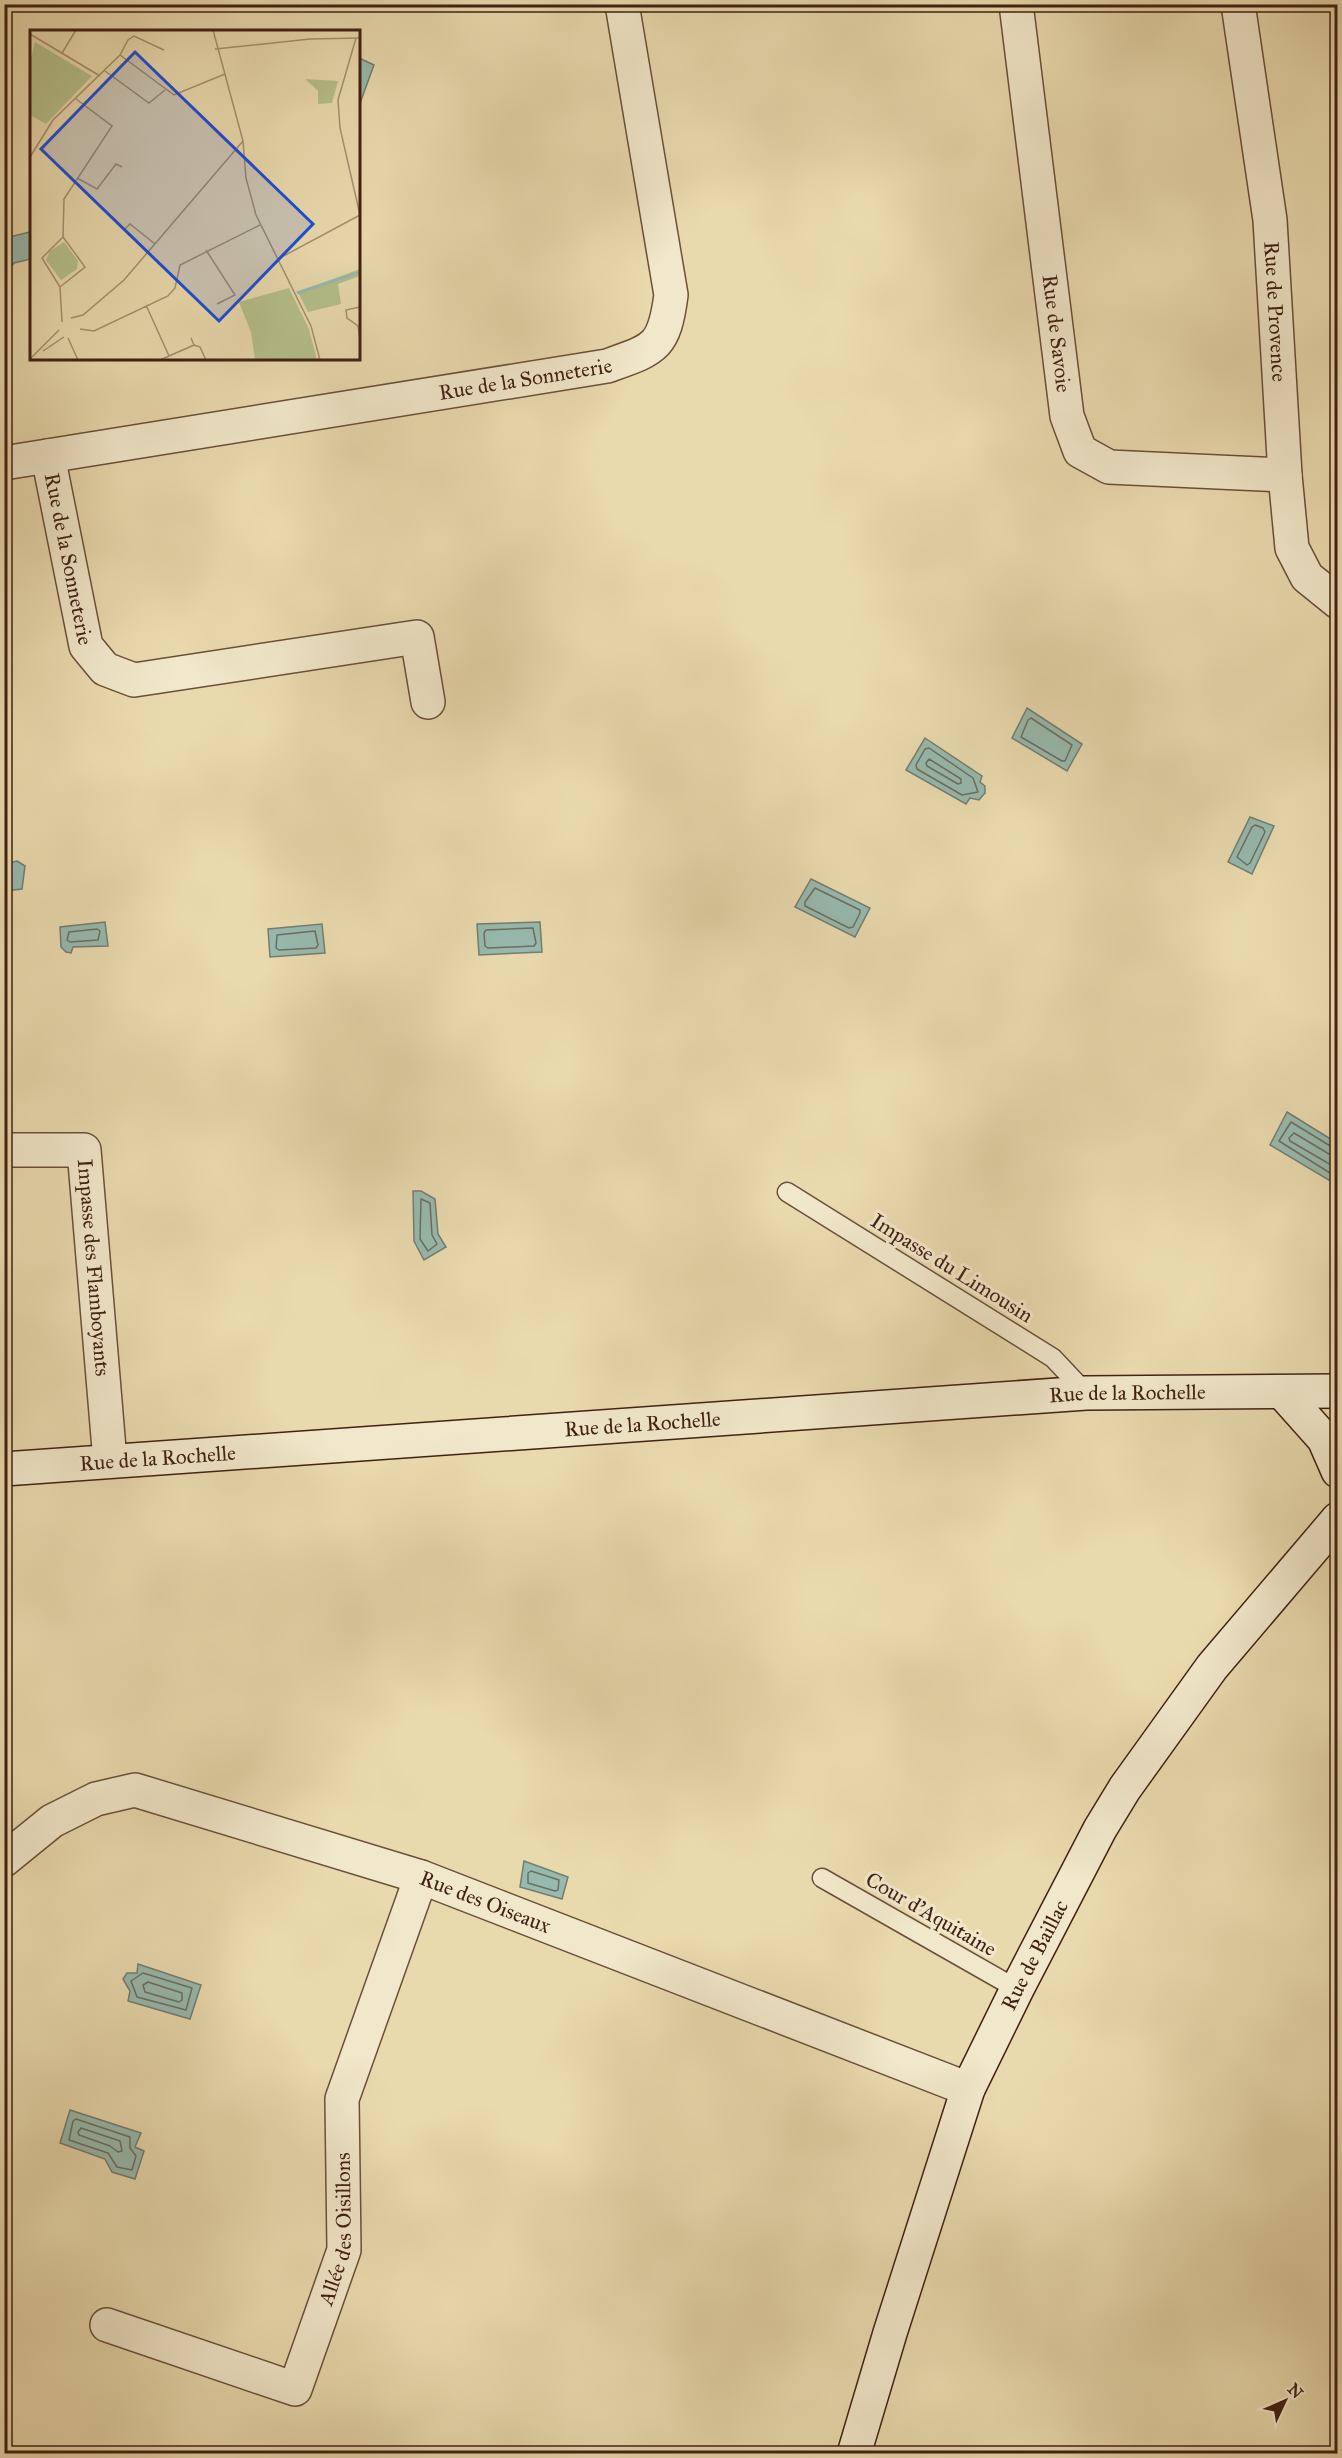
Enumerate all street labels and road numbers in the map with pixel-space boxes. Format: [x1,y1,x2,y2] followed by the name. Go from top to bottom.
[1258,240,1293,383] street label: Rue de Provence
[1037,273,1077,394] street label: Rue de Savoie
[437,352,616,406] street label: Rue de la Sonneterie
[39,471,99,647] street label: Rue de la Sonneterie
[72,1158,116,1377] street label: Impasse des Flamboyants
[866,1208,1038,1328] street label: Impasse du Limousin
[1048,1379,1206,1409] street label: Rue de la Rochelle
[563,1406,722,1443] street label: Rue de la Rochelle
[79,1440,237,1477] street label: Rue de la Rochelle
[416,1865,555,1939] street label: Rue des Oiseaux
[861,1866,1001,1962] street label: Cour d'Aquitaine
[996,1895,1074,2015] street label: Rue de Baillac
[312,2152,357,2310] street label: Allée des Oisillons

